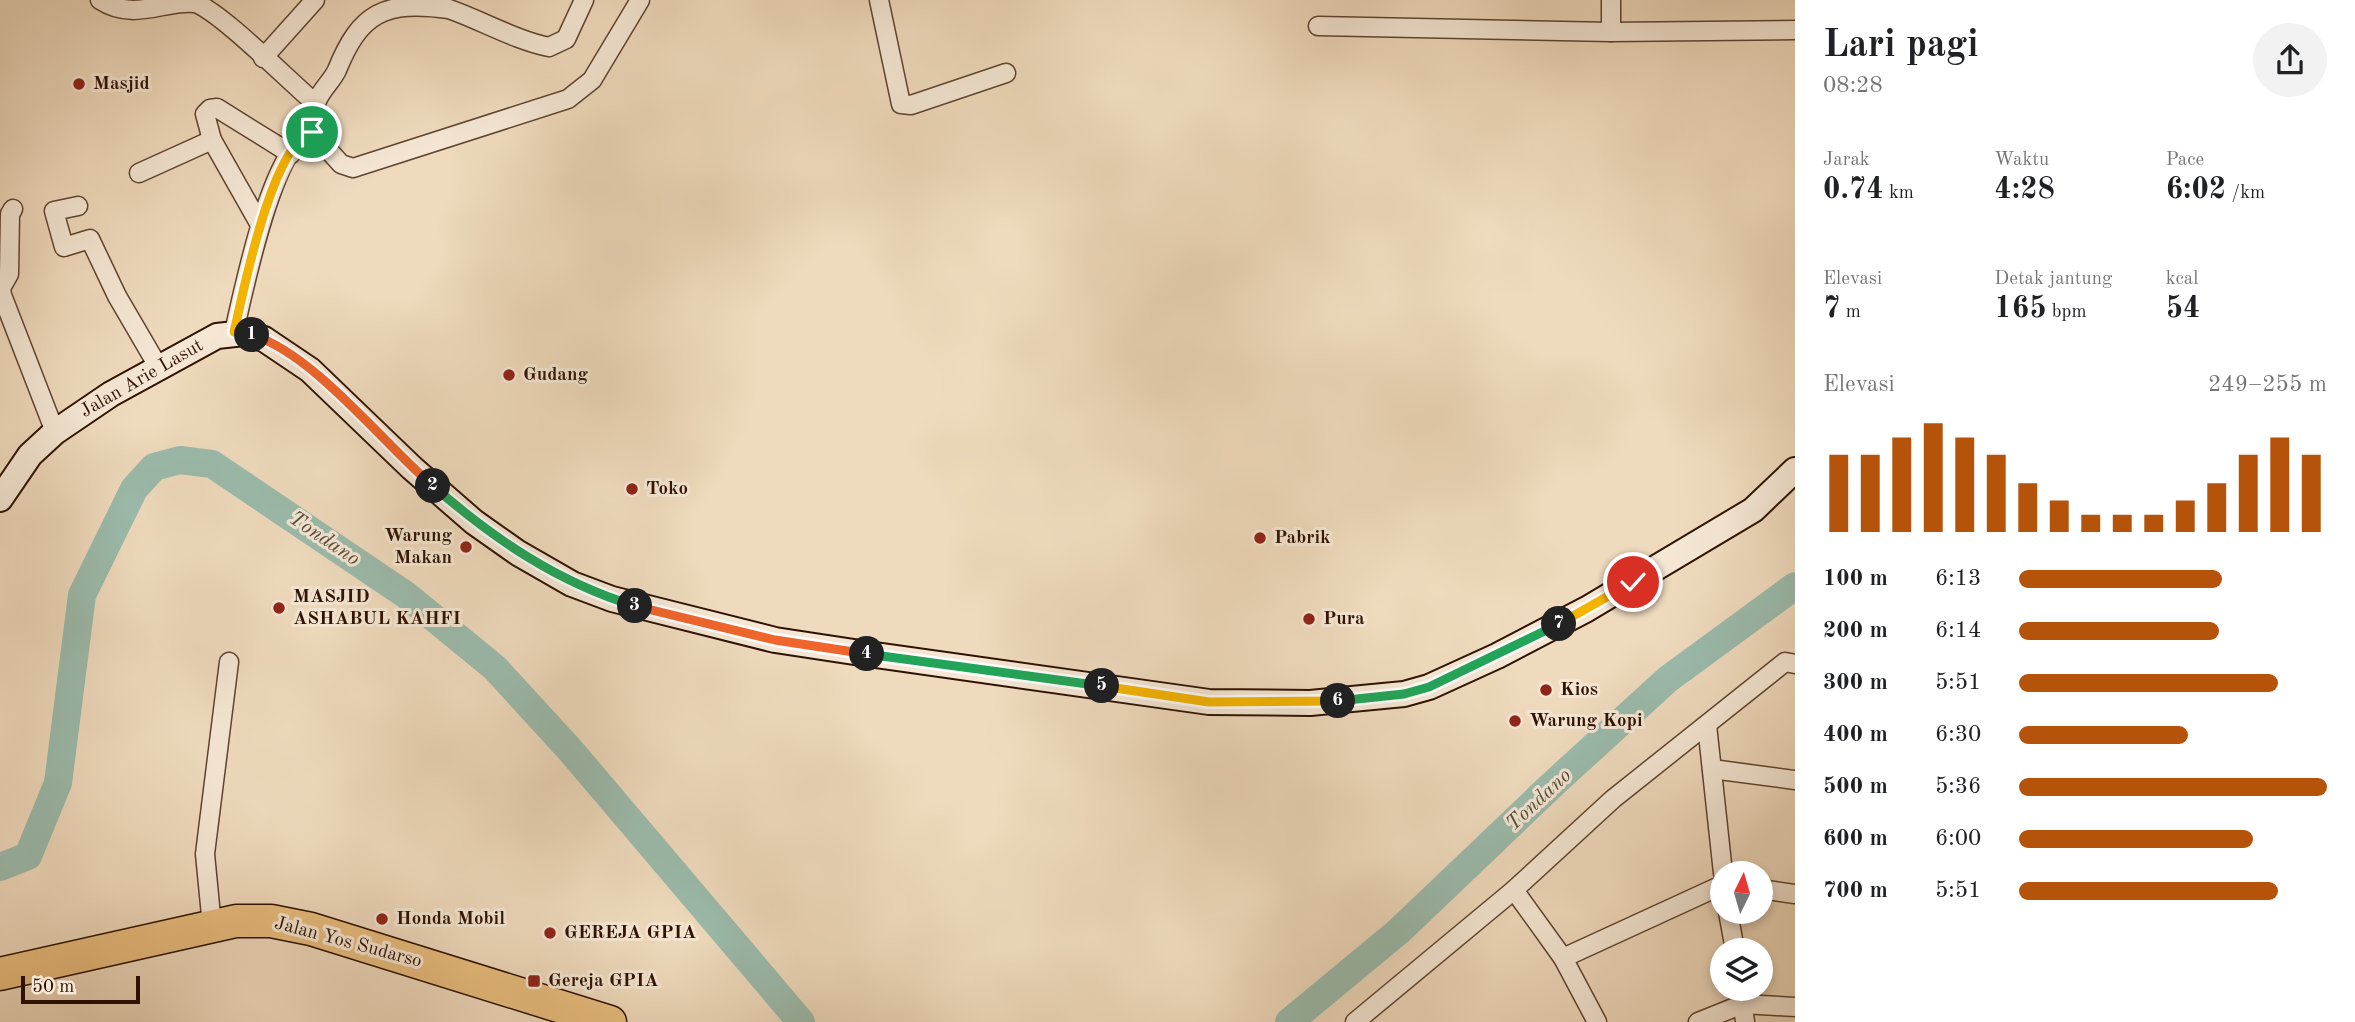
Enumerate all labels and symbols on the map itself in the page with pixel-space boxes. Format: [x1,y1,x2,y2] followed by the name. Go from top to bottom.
[93,75,150,94] place label: Masjid
[71,76,87,92] marker: Masjid
[282,102,342,162] pin
[234,318,270,352] pin: 1
[77,336,207,422] street label: Jalan Arie Lasut
[523,366,589,385] place label: Gudang
[501,367,517,383] marker: Gudang
[416,468,450,504] pin: 2
[646,480,688,499] place label: Toko
[624,481,640,497] marker: Toko
[285,508,363,570] water label: Tondano
[384,527,452,568] place label: Warung Makan
[1274,529,1331,548] place label: Pabrik
[1252,530,1268,546] marker: Pabrik
[458,539,474,555] marker: Warung Makan
[1603,552,1663,612] pin
[293,588,461,629] place label: MASJID ASHABUL KAHFI
[618,588,652,624] pin: 3
[271,600,287,616] marker: MASJID ASHABUL KAHFI
[1542,606,1576,642] pin: 7
[1323,610,1365,629] place label: Pura
[1301,611,1317,627] marker: Pura
[850,636,884,672] pin: 4
[1084,668,1120,704] pin: 5
[1560,681,1598,700] place label: Kios
[1538,682,1554,698] marker: Kios
[1320,684,1356,718] pin: 6
[1529,712,1643,731] place label: Warung Kopi
[1507,713,1523,729] marker: Warung Kopi
[1502,765,1576,835] water label: Tondano
[1710,861,1773,924] north arrow
[396,910,505,929] place label: Honda Mobil
[374,911,390,927] marker: Honda Mobil
[272,914,424,972] street label: Jalan Yos Sudarso
[564,924,696,943] place label: GEREJA GPIA
[542,925,558,941] marker: GEREJA GPIA
[548,972,659,991] place label: Gereja GPIA
[21,973,140,1005] scale bar
[526,973,542,989] marker: Gereja GPIA

